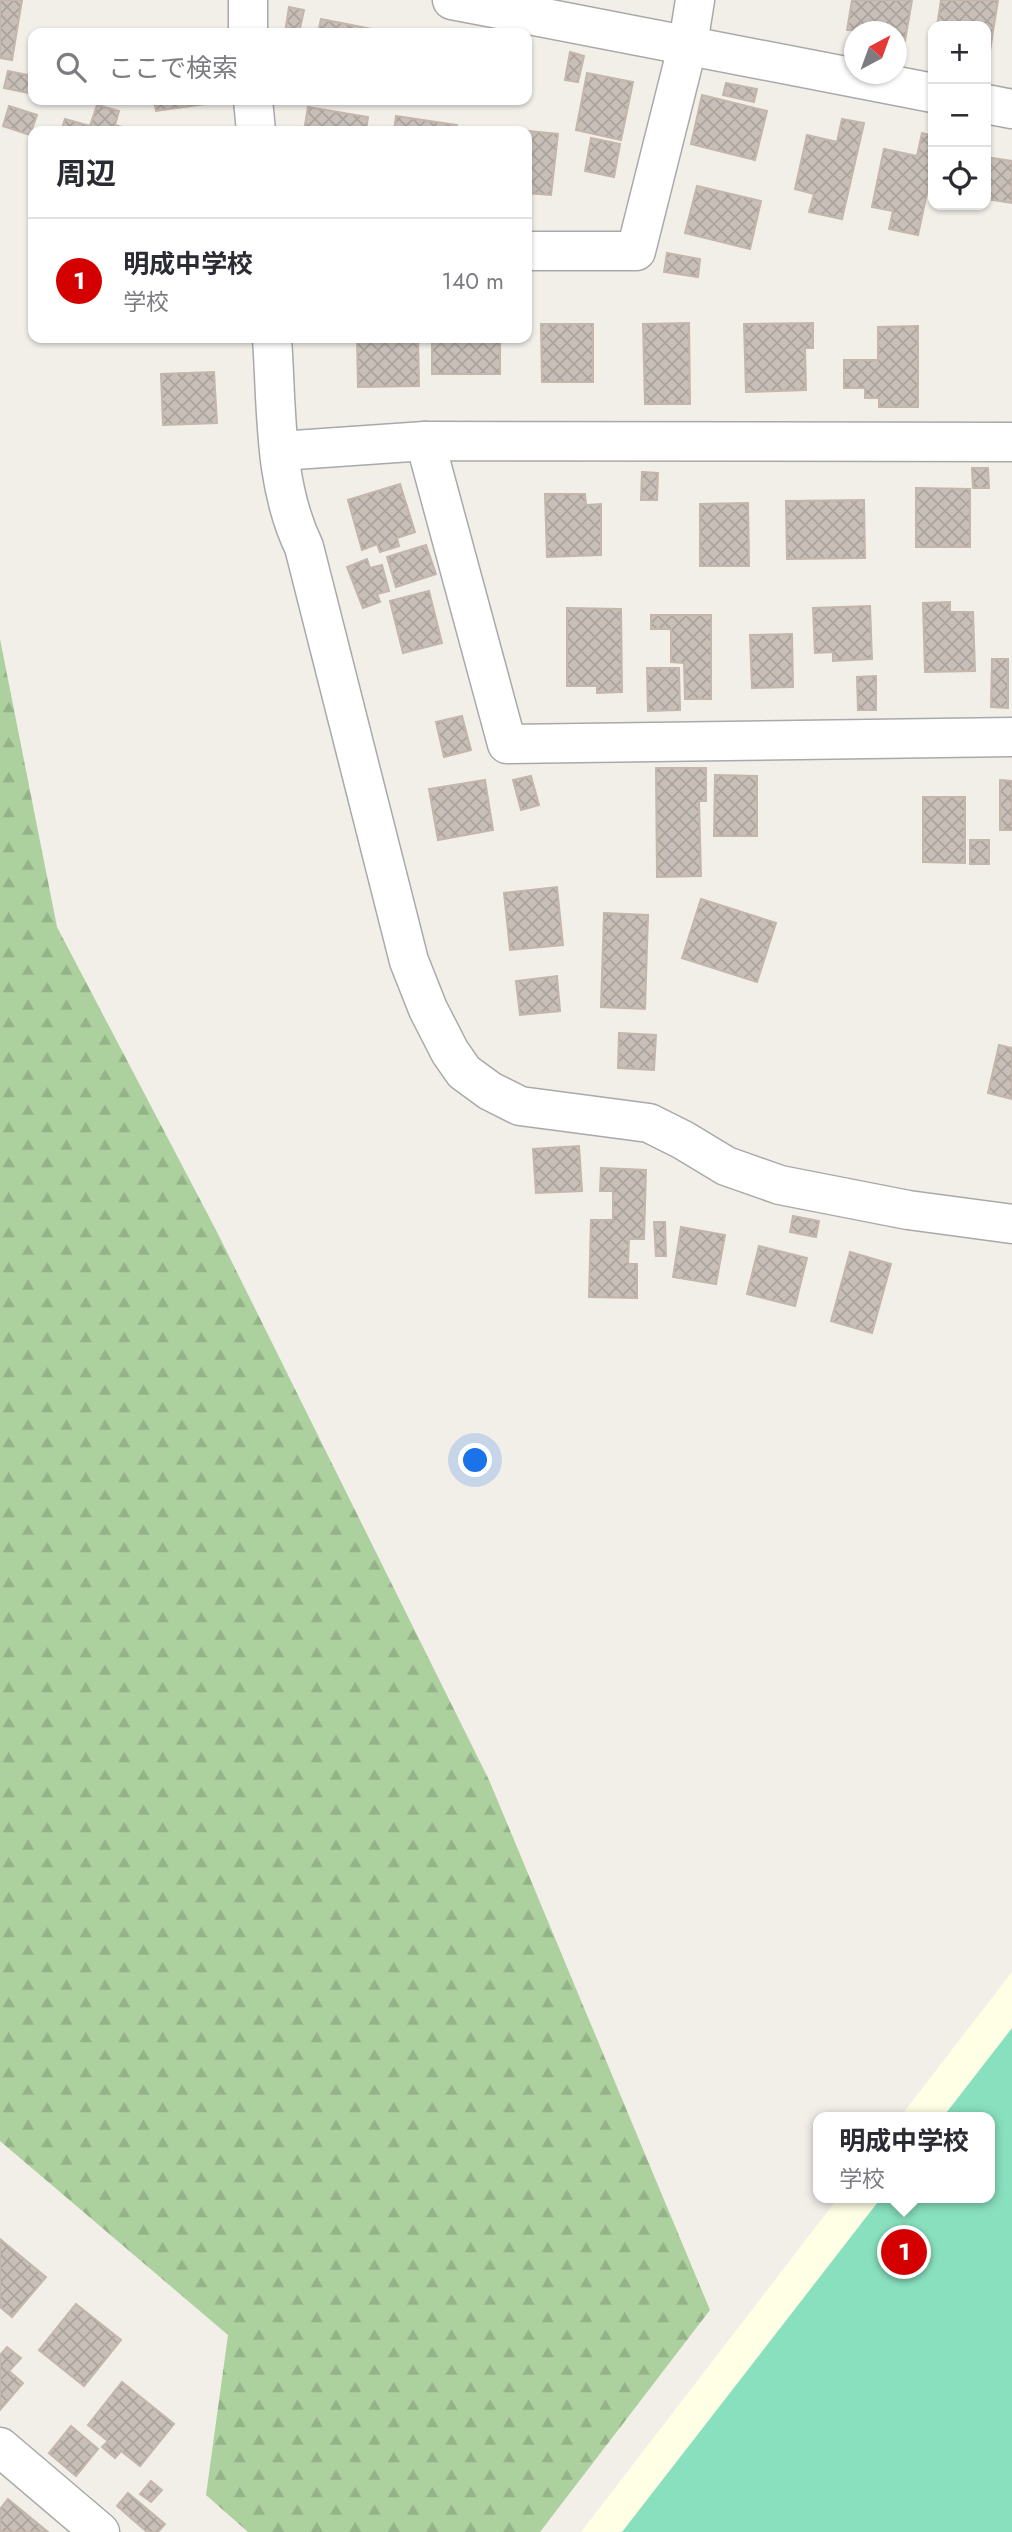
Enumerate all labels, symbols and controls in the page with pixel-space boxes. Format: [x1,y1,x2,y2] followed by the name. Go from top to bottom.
[844,21,907,84] north arrow
[928,21,991,210] map controls
[928,21,991,84] button: +
[28,28,532,105] search box
[52,48,90,86] icon: search
[108,49,238,87] text: ここで検索
[928,84,991,147] button: −
[928,147,991,210] button: locate
[56,152,116,195] text: 周辺
[123,245,253,283] text: 明成中学校
[73,264,85,298] text: 1
[442,264,504,298] text: 140 m
[123,285,169,319] text: 学校
[458,1443,492,1477] your location
[813,2112,995,2203] popup
[839,2122,969,2160] text: 明成中学校
[839,2162,885,2196] text: 学校
[881,2226,927,2278] pin: 1

